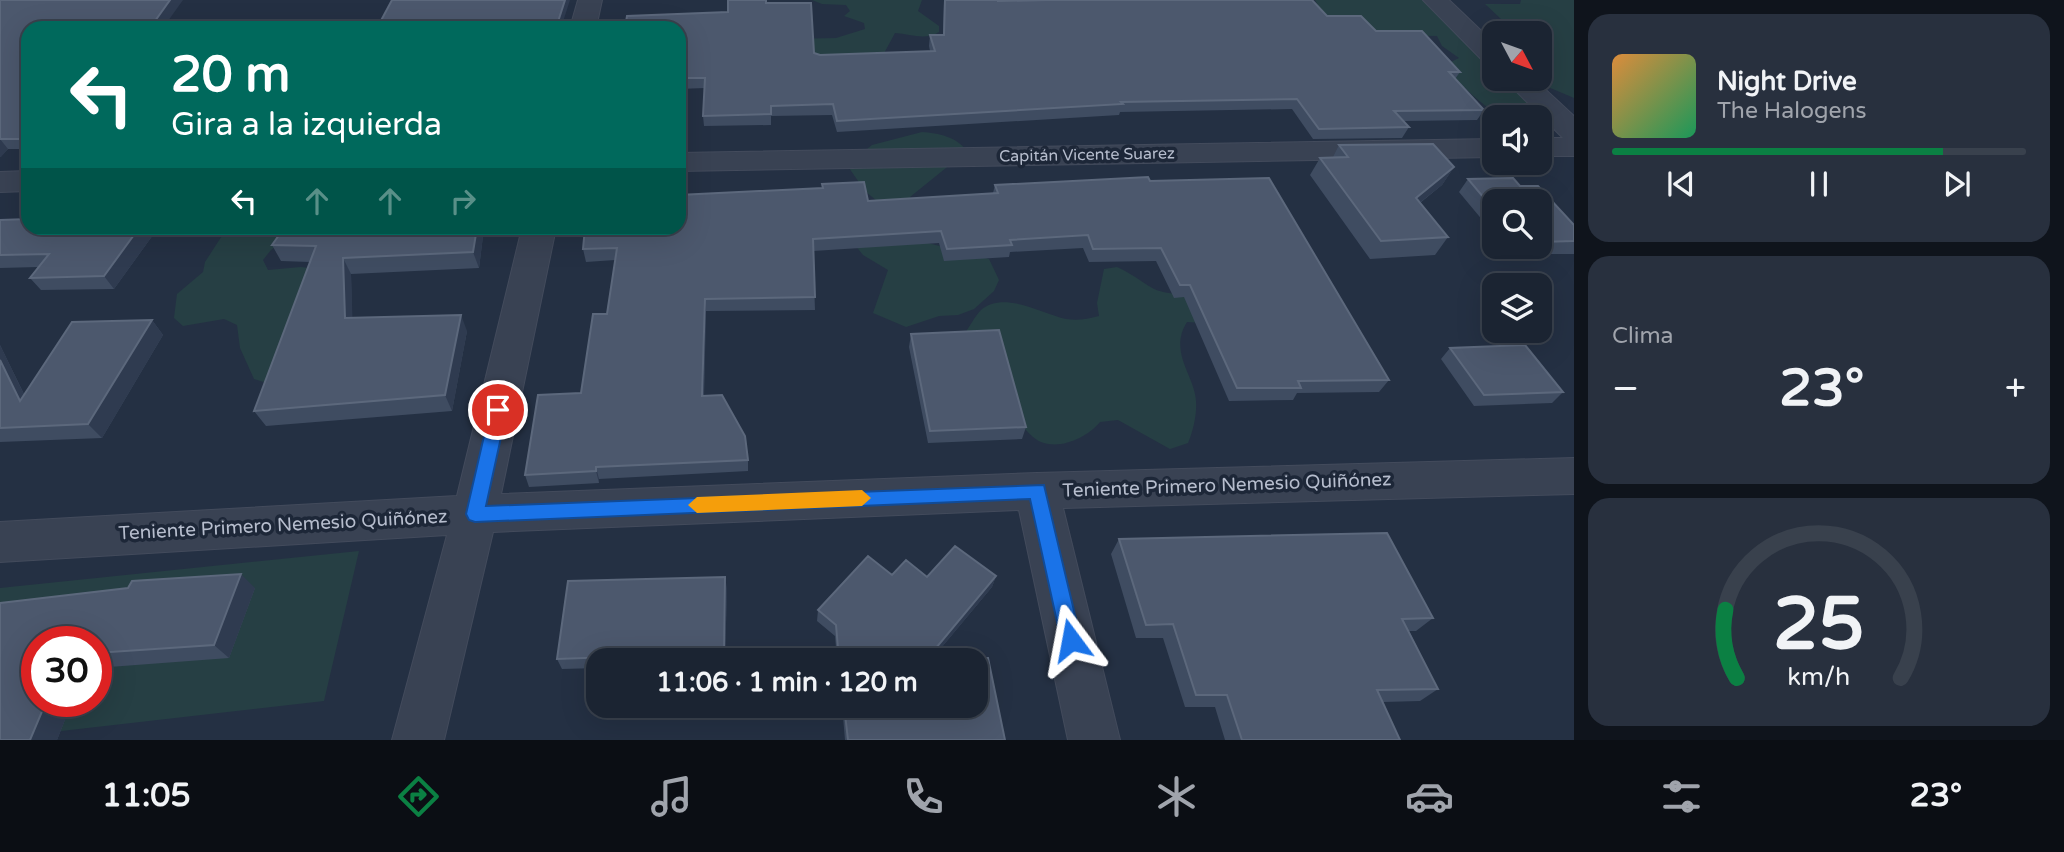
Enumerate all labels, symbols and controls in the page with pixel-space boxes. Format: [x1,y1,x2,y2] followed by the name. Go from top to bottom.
[1482,21,1552,91] north arrow
[1482,21,1552,343] map controls
[171,46,290,105] text: 20 m
[56,49,147,140] icon: left
[1717,66,1857,97] text: Night Drive
[1717,97,1866,125] text: The Halogens
[1482,105,1552,175] button: sound
[171,106,442,144] text: Gira a la izquierda
[999,143,1175,167] street label: Capitán Vicente Suarez
[1662,165,1700,203] icon: previous
[1800,165,1838,203] icon: pause
[1938,165,1976,203] icon: next
[225,182,263,220] icon: left
[298,182,336,220] icon: ahead
[371,182,409,220] icon: ahead
[444,182,482,220] icon: right
[1482,189,1552,259] button: search
[1482,273,1552,343] button: layers
[1612,322,1673,350] text: Clima
[1779,357,1864,420] text: 23°
[1612,366,1639,412] text: −
[2005,366,2026,412] text: +
[468,380,528,440] pin
[479,391,517,429] icon: arrive
[1062,468,1392,502] street label: Teniente Primero Nemesio Quiñónez
[118,505,448,545] street label: Teniente Primero Nemesio Quiñónez
[1773,581,1865,669] text: 25
[1034,603,1108,677] position arrow
[21,626,112,717] speed limit sign: 30
[1788,662,1850,692] text: km/h
[656,667,918,698] text: 11:06 · 1 min · 120 m
[394,772,443,821] icon: directions
[647,772,696,821] icon: music
[899,772,948,821] icon: phone
[1152,772,1201,821] icon: climate
[1405,772,1454,821] icon: car
[1657,772,1706,821] icon: filters
[102,777,191,815] text: 11:05
[1910,777,1962,815] text: 23°

